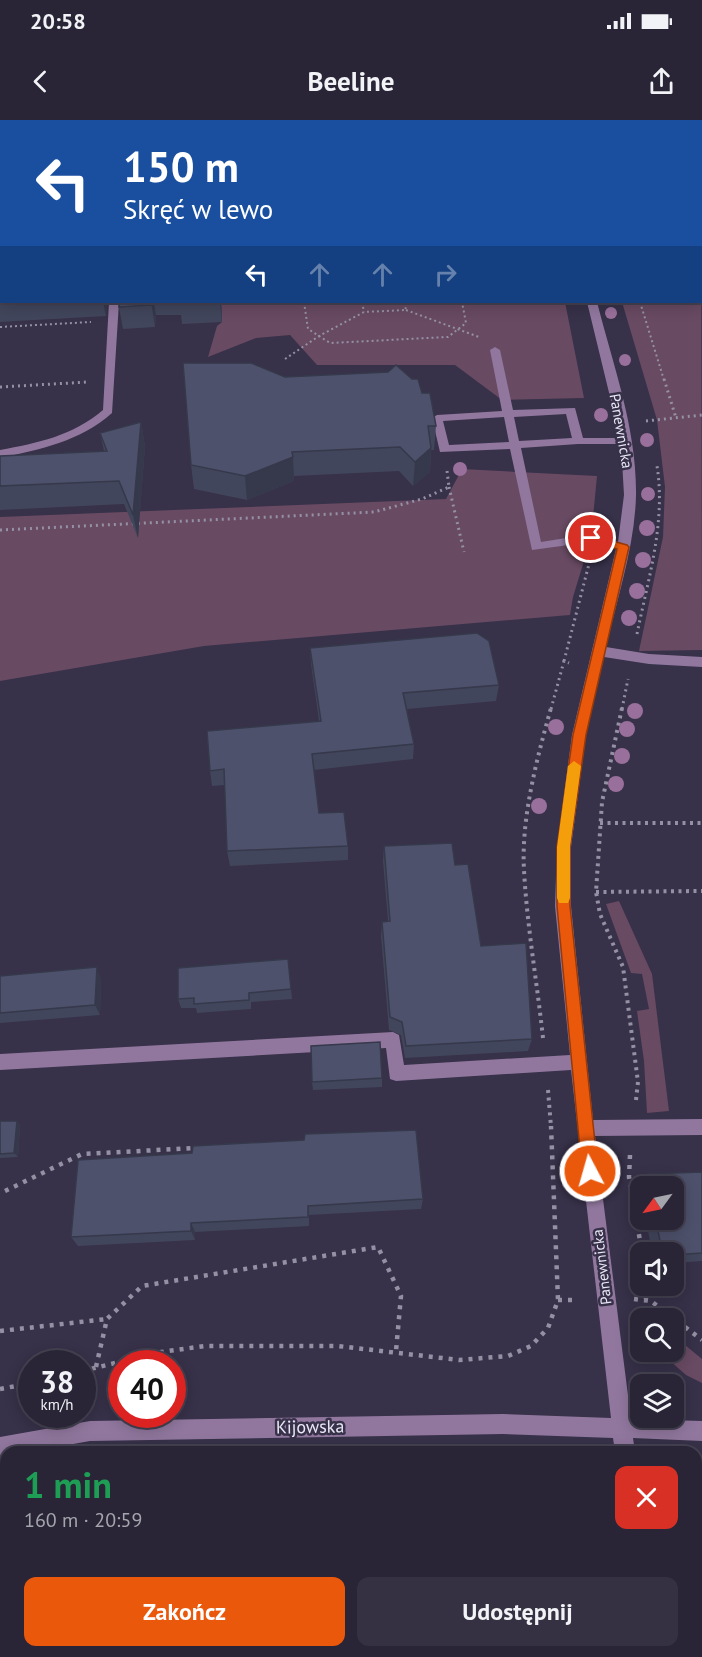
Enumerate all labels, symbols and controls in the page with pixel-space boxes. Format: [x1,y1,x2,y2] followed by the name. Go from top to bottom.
[30,7,86,35] text: 20:58
[308,64,394,98] text: Beeline
[24,65,57,98] icon: back
[645,65,678,98] icon: share
[123,139,239,194] text: 150 m
[24,144,102,222] icon: left
[123,192,273,226] text: Skręć w lewo
[240,258,273,291] icon: left
[303,258,336,291] icon: ahead
[366,258,399,291] icon: ahead
[429,258,462,291] icon: right
[606,392,637,470] street label: Panewnicka
[565,512,616,563] pin
[574,521,607,554] icon: arrive
[558,1139,622,1203] position arrow
[630,1176,684,1230] north arrow
[630,1176,684,1428] map controls
[587,1228,616,1306] street label: Panewnicka
[630,1242,684,1296] button: sound
[630,1308,684,1362] button: search
[108,1350,186,1428] speed limit sign: 40
[40,1362,74,1401] text: 38
[630,1374,684,1428] button: layers
[41,1395,73,1414] text: km/h
[276,1414,344,1439] street label: Kijowska
[24,1461,112,1508] text: 1 min
[615,1466,678,1529] button: close
[24,1507,142,1533] text: 160 m · 20:59
[24,1577,345,1646] button: Zakończ
[357,1577,678,1646] button: Udostępnij

